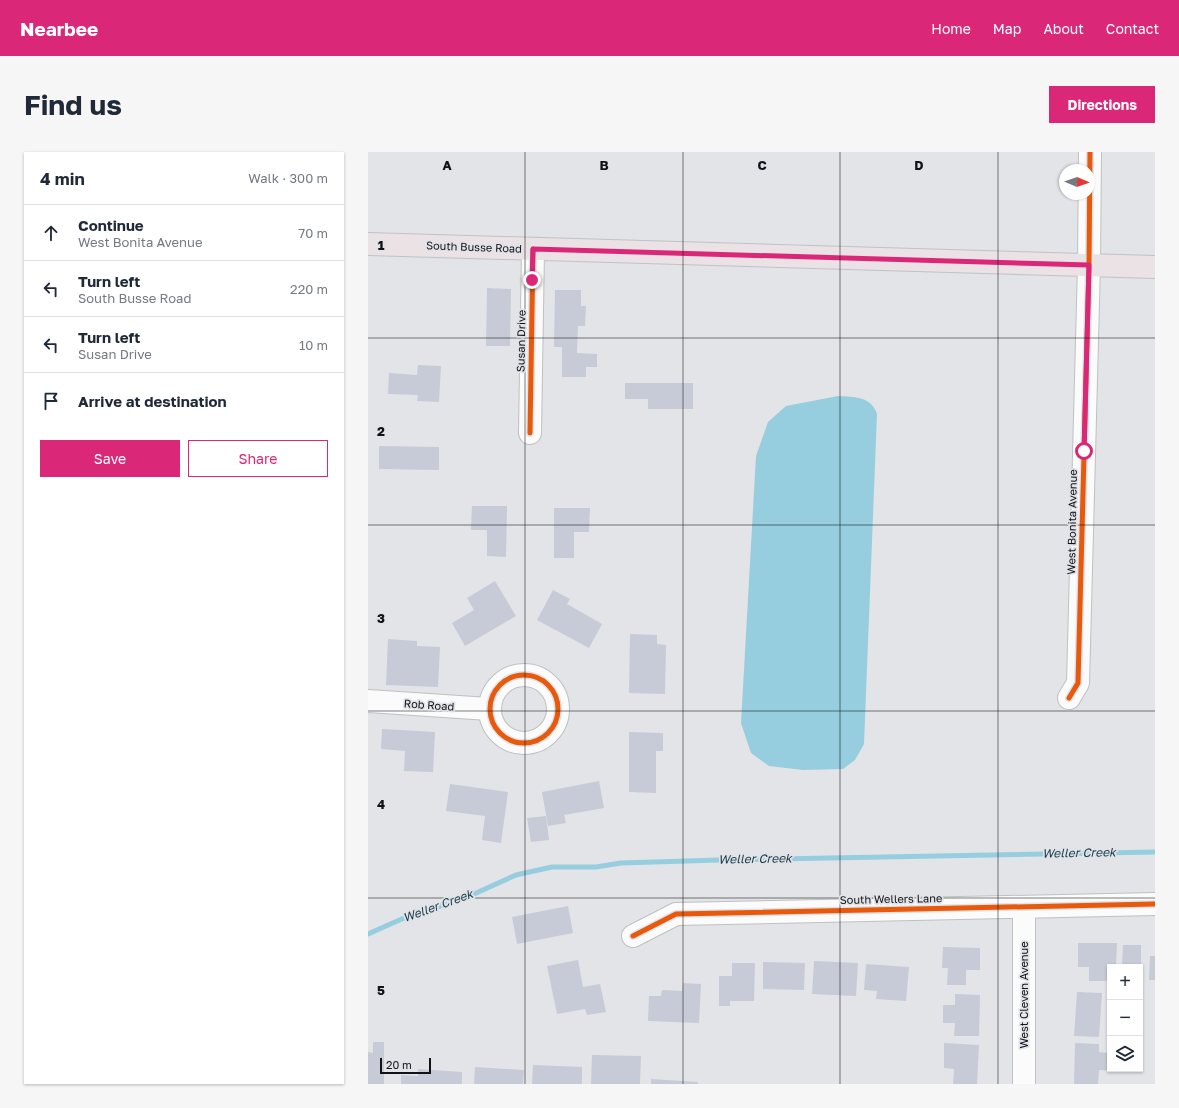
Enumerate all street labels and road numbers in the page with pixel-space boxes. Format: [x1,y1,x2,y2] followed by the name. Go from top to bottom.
[426,238,522,255] street label: South Busse Road
[513,310,528,372] street label: Susan Drive
[1064,469,1079,575] street label: West Bonita Avenue
[403,696,455,713] street label: Rob Road
[840,891,942,906] street label: South Wellers Lane
[1017,941,1030,1049] street label: West Cleven Avenue

